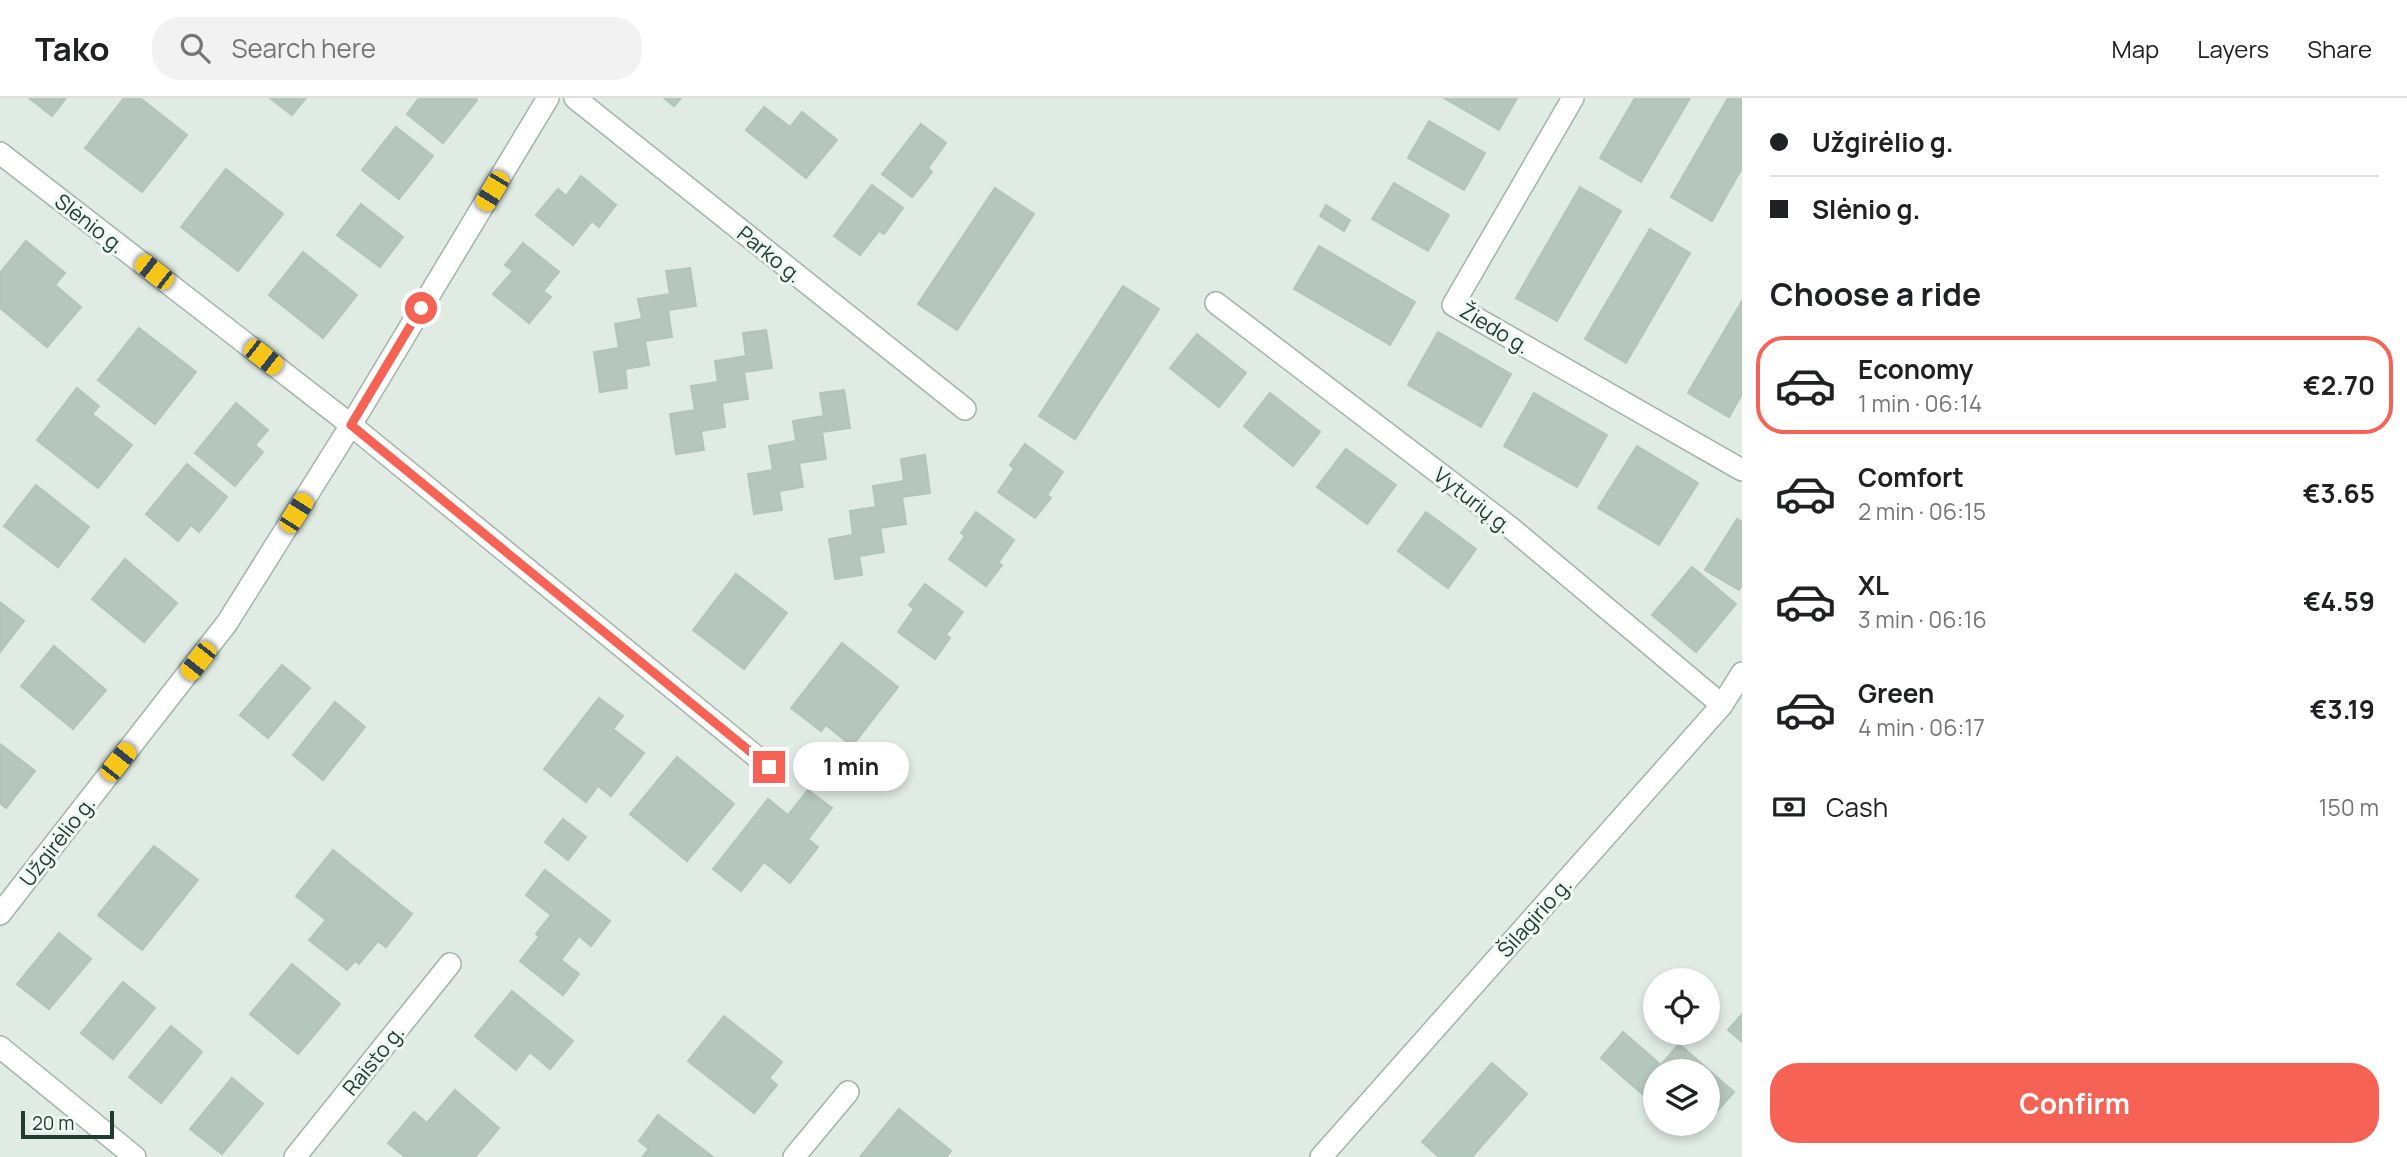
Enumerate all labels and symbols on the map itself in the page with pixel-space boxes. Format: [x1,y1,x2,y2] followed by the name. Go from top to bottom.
[473,168,512,214] car
[49,187,131,259] street label: Slėnio g.
[732,219,808,289] street label: Parko g.
[131,251,178,293] car
[405,292,437,324] route start
[1455,296,1535,360] street label: Žiedo g.
[240,336,287,378] car
[1428,461,1518,539] street label: Vyturių g.
[276,490,317,536] car
[177,638,220,684] car
[97,739,140,785] car
[794,742,909,792] callout: 1 min
[753,751,785,783] route end
[13,790,101,892] street label: Užgirėlio g.
[1491,871,1577,963] street label: Šilagirio g.
[336,1019,410,1101] street label: Raisto g.
[21,1108,114,1140] scale bar

